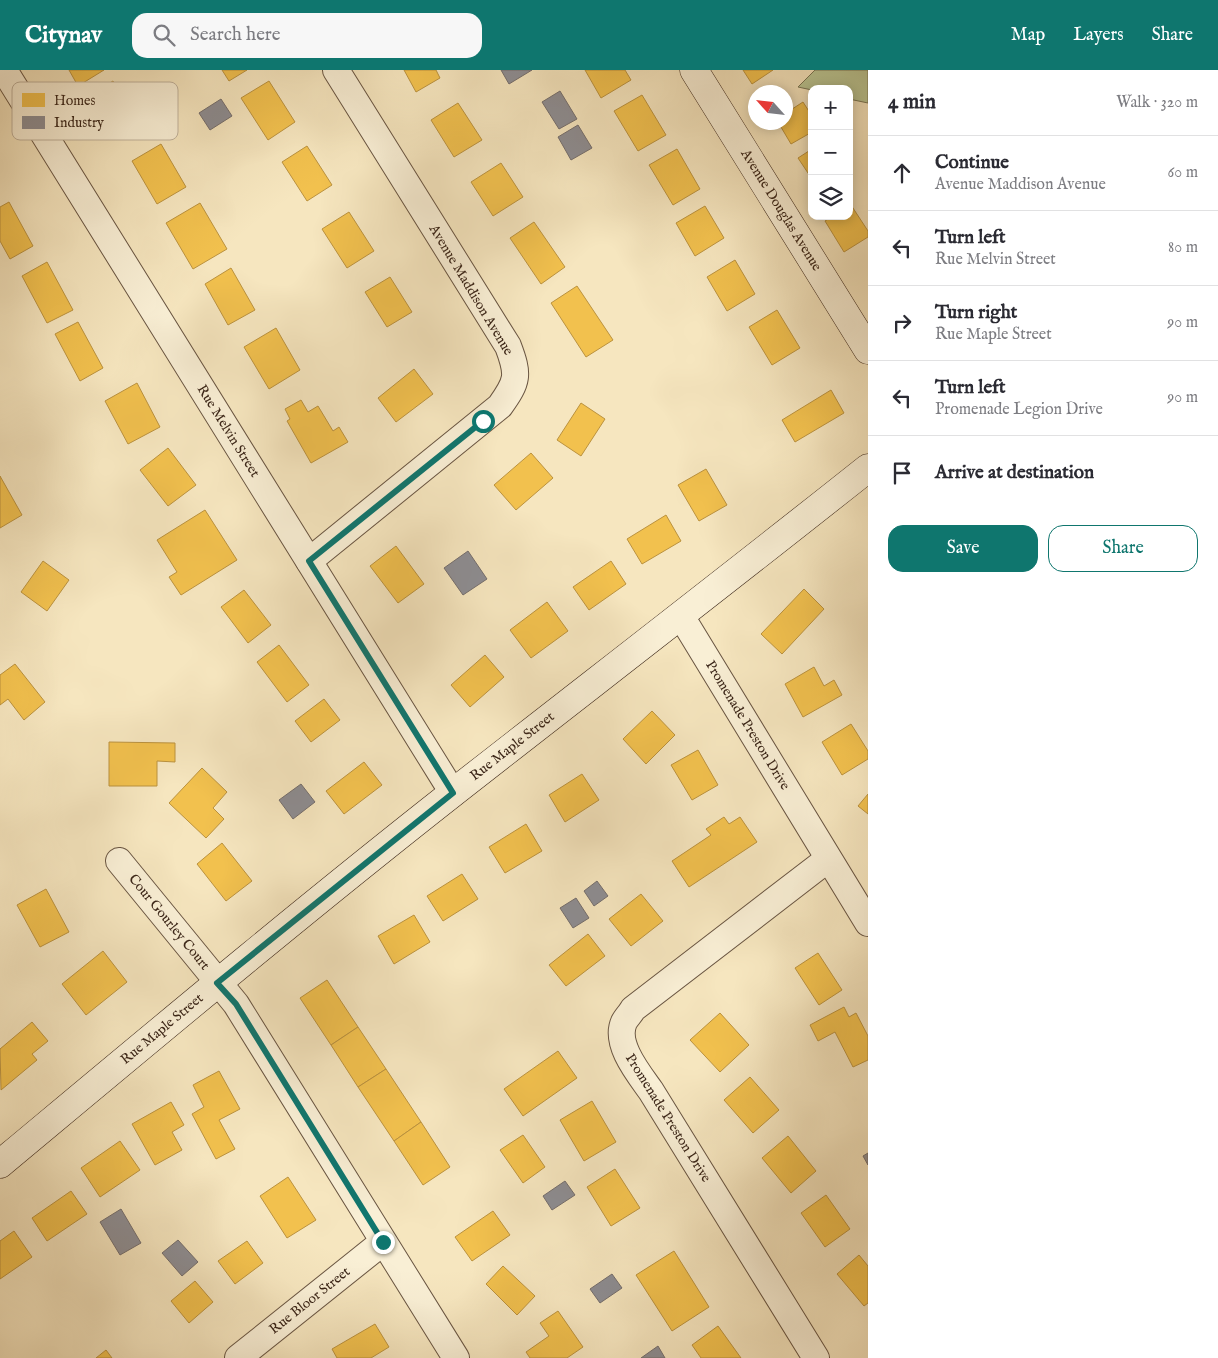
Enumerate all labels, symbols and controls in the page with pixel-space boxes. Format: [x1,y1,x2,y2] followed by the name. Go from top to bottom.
[132,13,482,58] search box
[25,20,102,51] text: Citynav
[150,21,178,49] icon: search
[190,23,281,47] text: Search here
[1011,24,1045,47] text: Map
[1073,24,1124,47] text: Layers
[1152,24,1193,47] text: Share
[12,82,178,140] legend
[748,85,793,130] north arrow
[808,85,853,220] map controls
[808,85,853,130] button: +
[888,89,936,116] text: 4 min
[54,92,96,110] text: Homes
[1116,93,1198,113] text: Walk · 320 m
[54,114,104,132] text: Industry
[808,130,853,175] button: −
[736,145,826,275] street label: Avenue Douglas Avenue
[935,151,1009,175] text: Continue
[888,159,916,187] icon: ahead
[1168,163,1198,183] text: 60 m
[808,175,853,220] button: layers
[935,175,1106,195] text: Avenue Maddison Avenue
[424,220,517,359] street label: Avenue Maddison Avenue
[935,226,1006,250] text: Turn left
[888,234,916,262] icon: left
[1168,238,1198,258] text: 80 m
[935,250,1056,270] text: Rue Melvin Street
[935,301,1017,325] text: Turn right
[888,309,916,337] icon: right
[1167,313,1198,333] text: 90 m
[935,325,1052,345] text: Rue Maple Street
[935,376,1006,400] text: Turn left
[193,381,264,481] street label: Rue Melvin Street
[888,384,916,412] icon: left
[1167,388,1198,408] text: 90 m
[935,400,1103,420] text: Promenade Legion Drive
[472,410,495,433] route start
[888,459,916,487] icon: arrive
[935,461,1094,485] text: Arrive at destination
[888,525,1038,572] button: Save
[1048,525,1198,572] button: Share
[701,657,794,794] street label: Promenade Preston Drive
[467,708,558,785] street label: Rue Maple Street
[124,870,214,974] street label: Cour Gourley Court
[117,989,207,1069] street label: Rue Maple Street
[621,1050,715,1186] street label: Promenade Preston Drive
[372,1231,395,1254] route end
[266,1263,354,1338] street label: Rue Bloor Street

